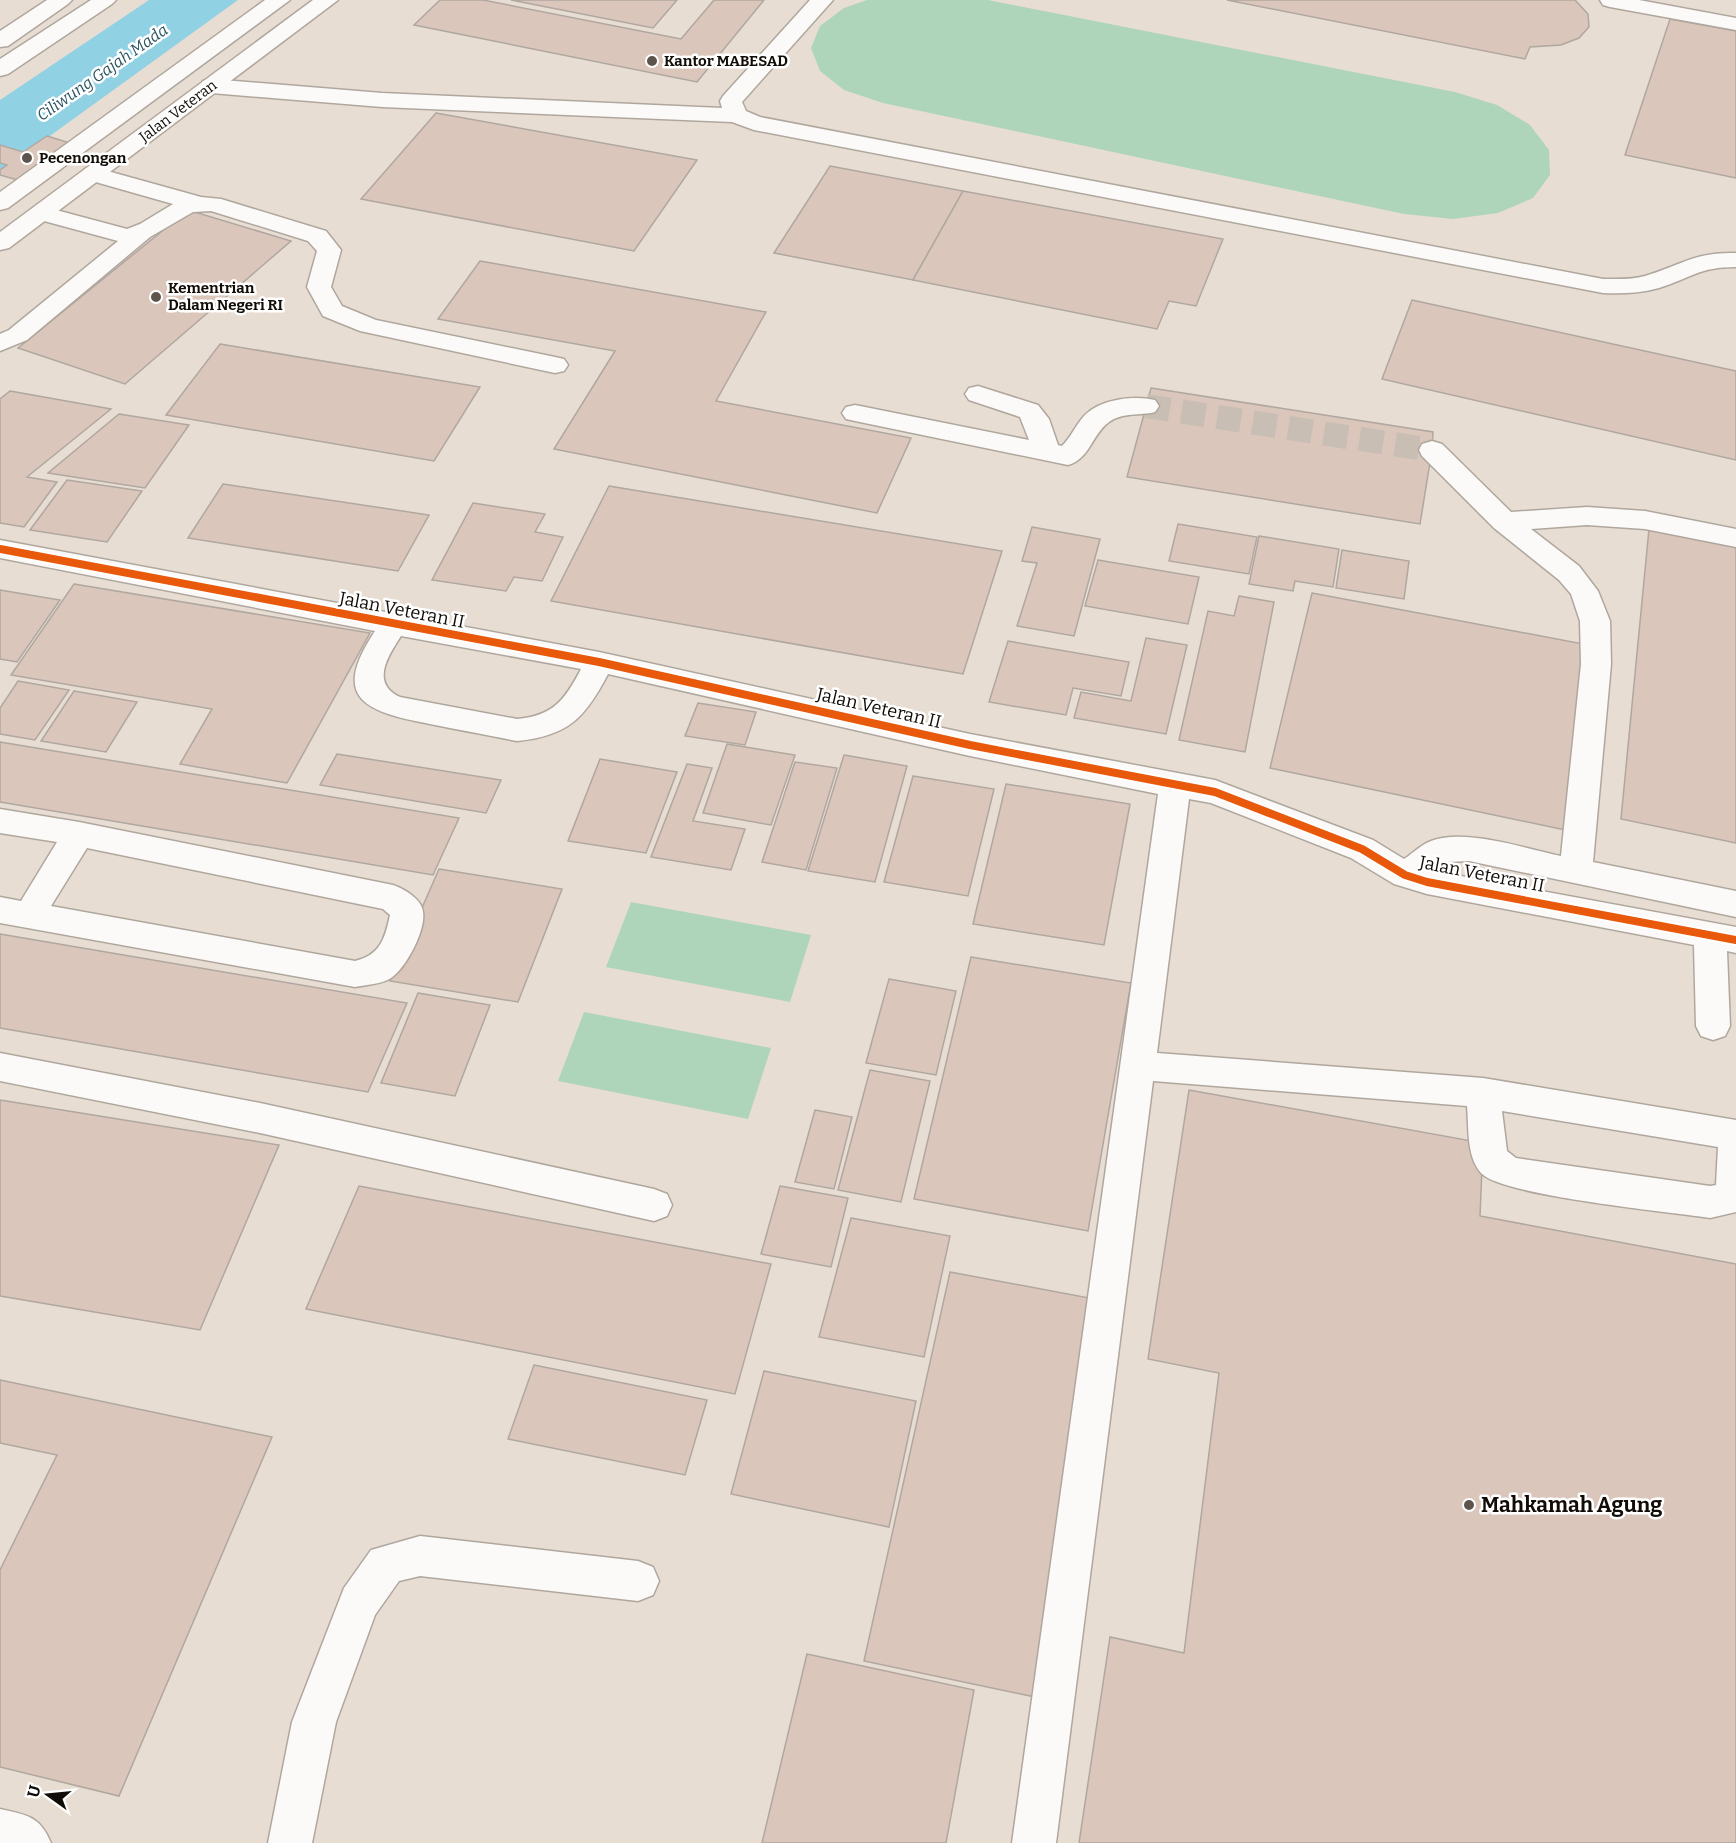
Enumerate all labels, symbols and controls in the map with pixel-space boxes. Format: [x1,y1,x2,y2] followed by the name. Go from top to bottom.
[33,20,171,125] water label: Ciliwung Gajah Mada
[664,52,788,70] place label: Kantor MABESAD
[645,54,659,68] marker: Kantor MABESAD
[135,76,221,147] street label: Jalan Veteran
[39,149,127,167] place label: Pecenongan
[20,151,34,165] marker: Pecenongan
[168,279,283,314] place label: Kementrian Dalam Negeri RI
[149,290,163,304] marker: Kementrian Dalam Negeri RI
[336,587,467,633] street label: Jalan Veteran II
[814,683,943,733] street label: Jalan Veteran II
[1416,851,1547,897] street label: Jalan Veteran II
[1481,1492,1662,1518] place label: Mahkamah Agung
[1462,1498,1476,1512] marker: Mahkamah Agung
[18,1765,78,1825] north arrow
[23,1783,45,1799] text: U

